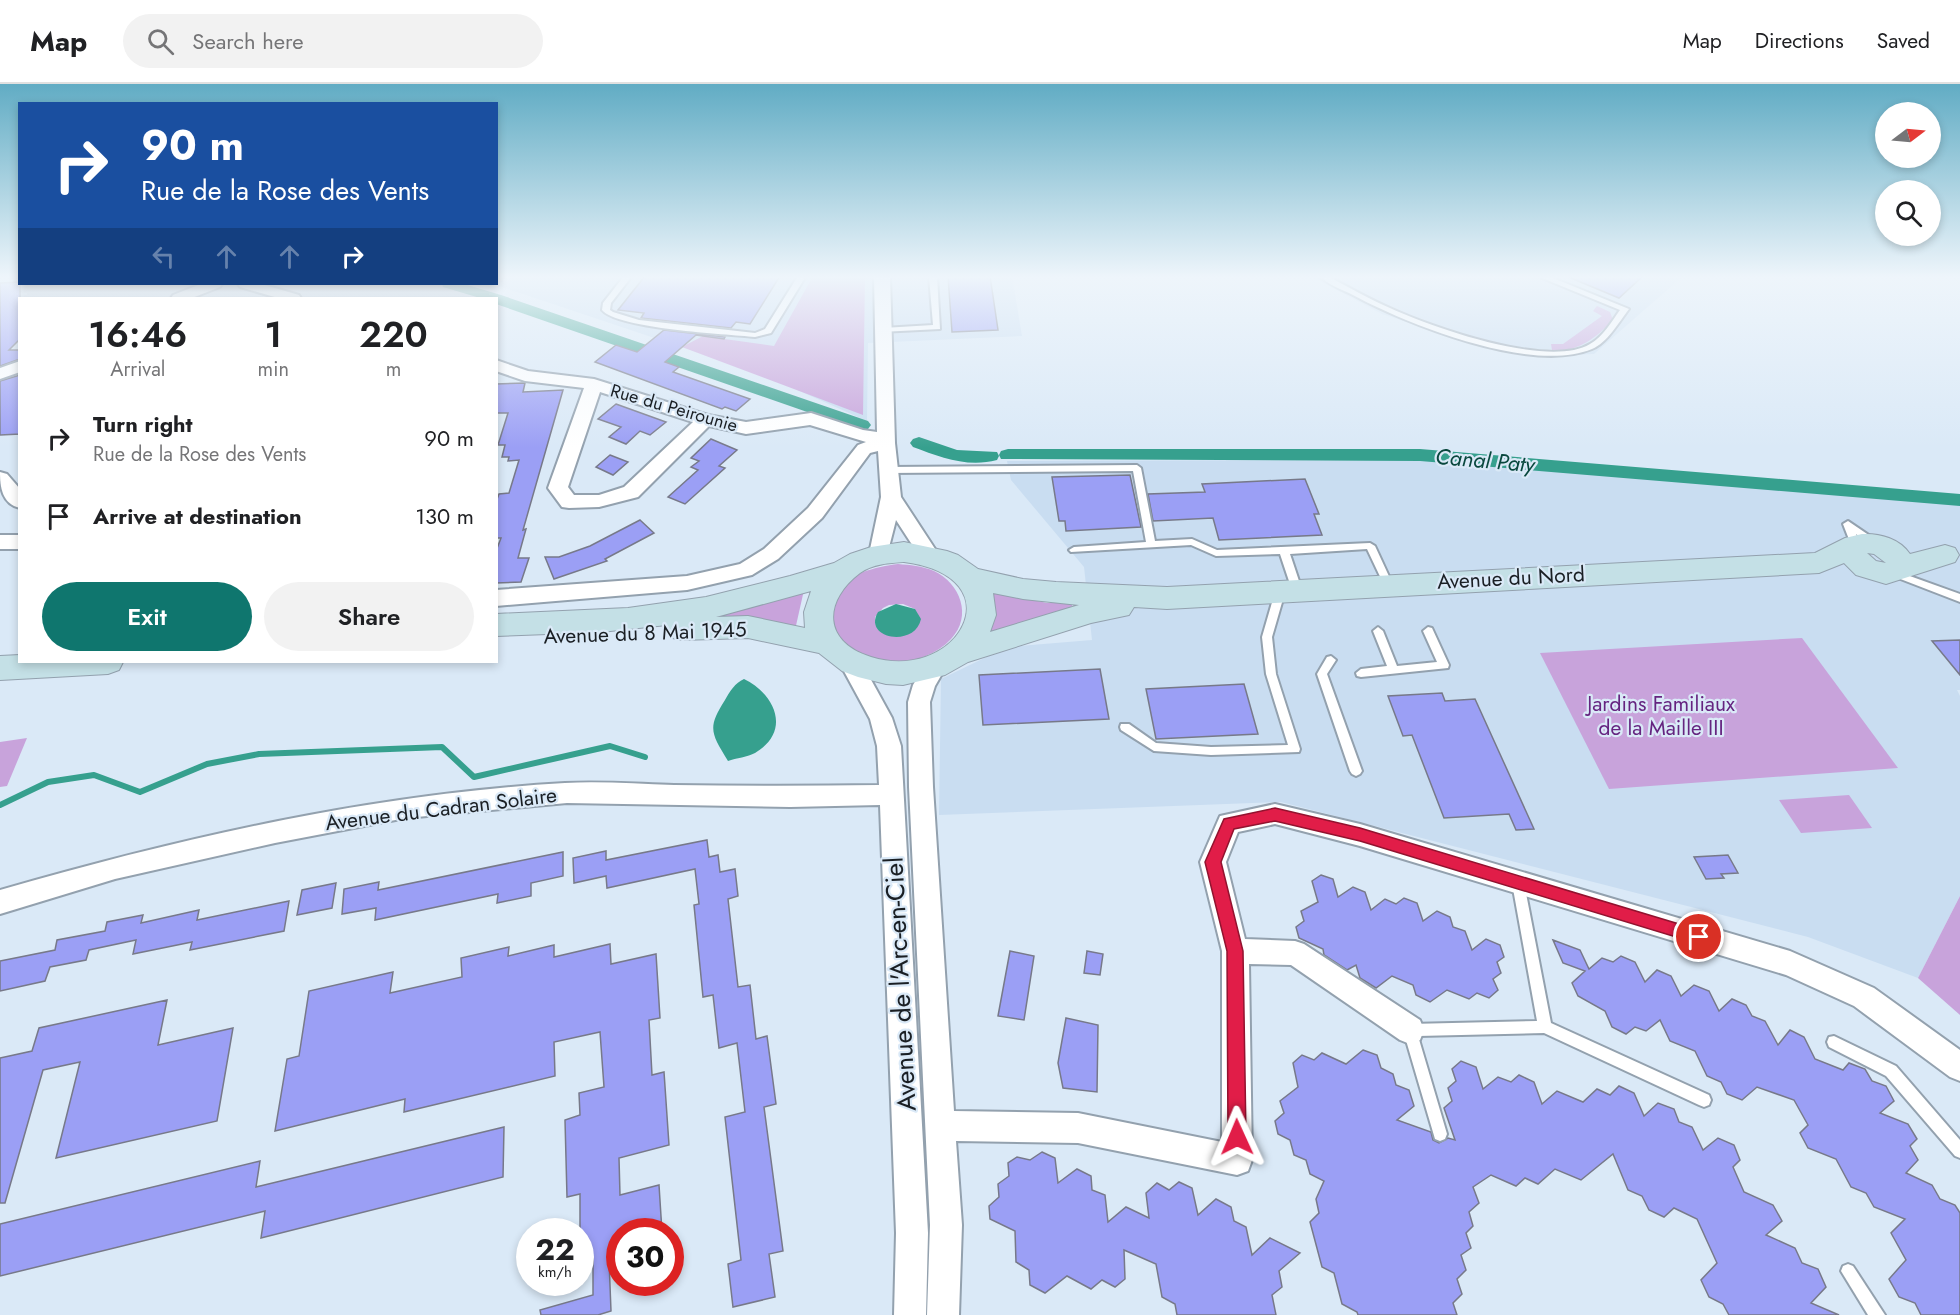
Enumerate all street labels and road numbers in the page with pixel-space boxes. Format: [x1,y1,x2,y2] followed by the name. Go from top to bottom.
[607,377,741,439] street label: Rue du Peirounie
[1436,559,1586,597] street label: Avenue du Nord
[543,614,747,652] street label: Avenue du 8 Mai 1945
[323,780,559,838] street label: Avenue du Cadran Solaire
[874,856,926,1112] street label: Avenue de l'Arc-en-Ciel

